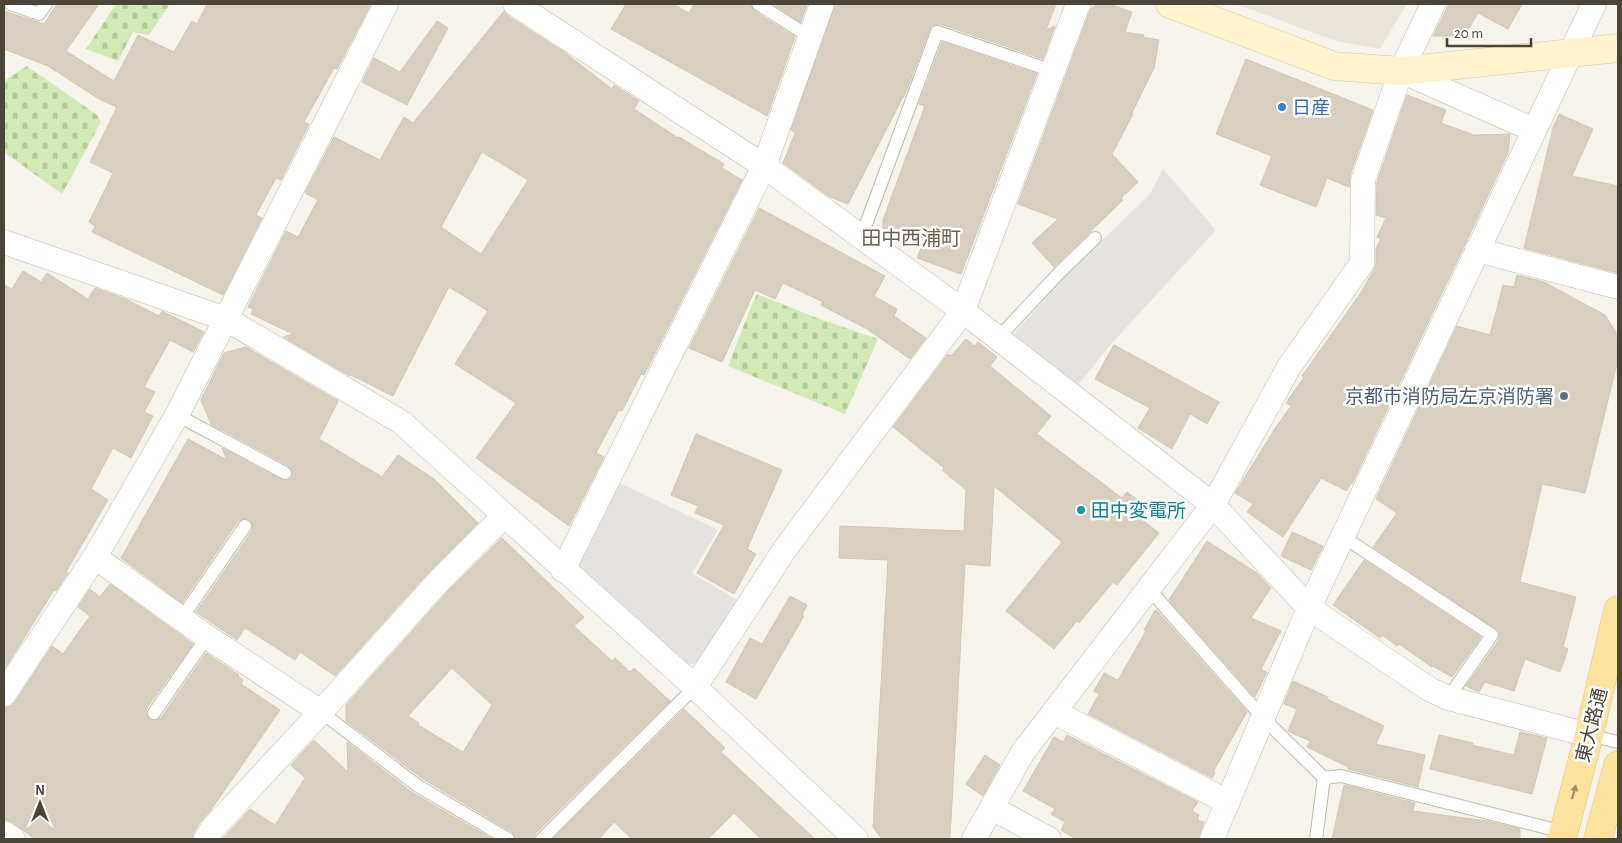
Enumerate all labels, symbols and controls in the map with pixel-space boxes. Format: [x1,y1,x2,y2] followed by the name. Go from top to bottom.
[1447,15,1531,47] scale bar
[1454,26,1483,41] text: 20 m
[1292,98,1330,118] place label: 日産
[1276,101,1288,113] marker: 日産
[861,228,961,249] district label: 田中西浦町
[1345,386,1554,407] place label: 京都市消防局左京消防署
[1558,390,1570,402] marker: 京都市消防局左京消防署
[1091,501,1186,521] place label: 田中変電所
[1075,504,1087,516] marker: 田中変電所
[1573,686,1611,765] street label: 東大路通
[15,778,65,828] north arrow
[35,784,45,798] text: N
[1570,785,1578,800] one-way arrow

